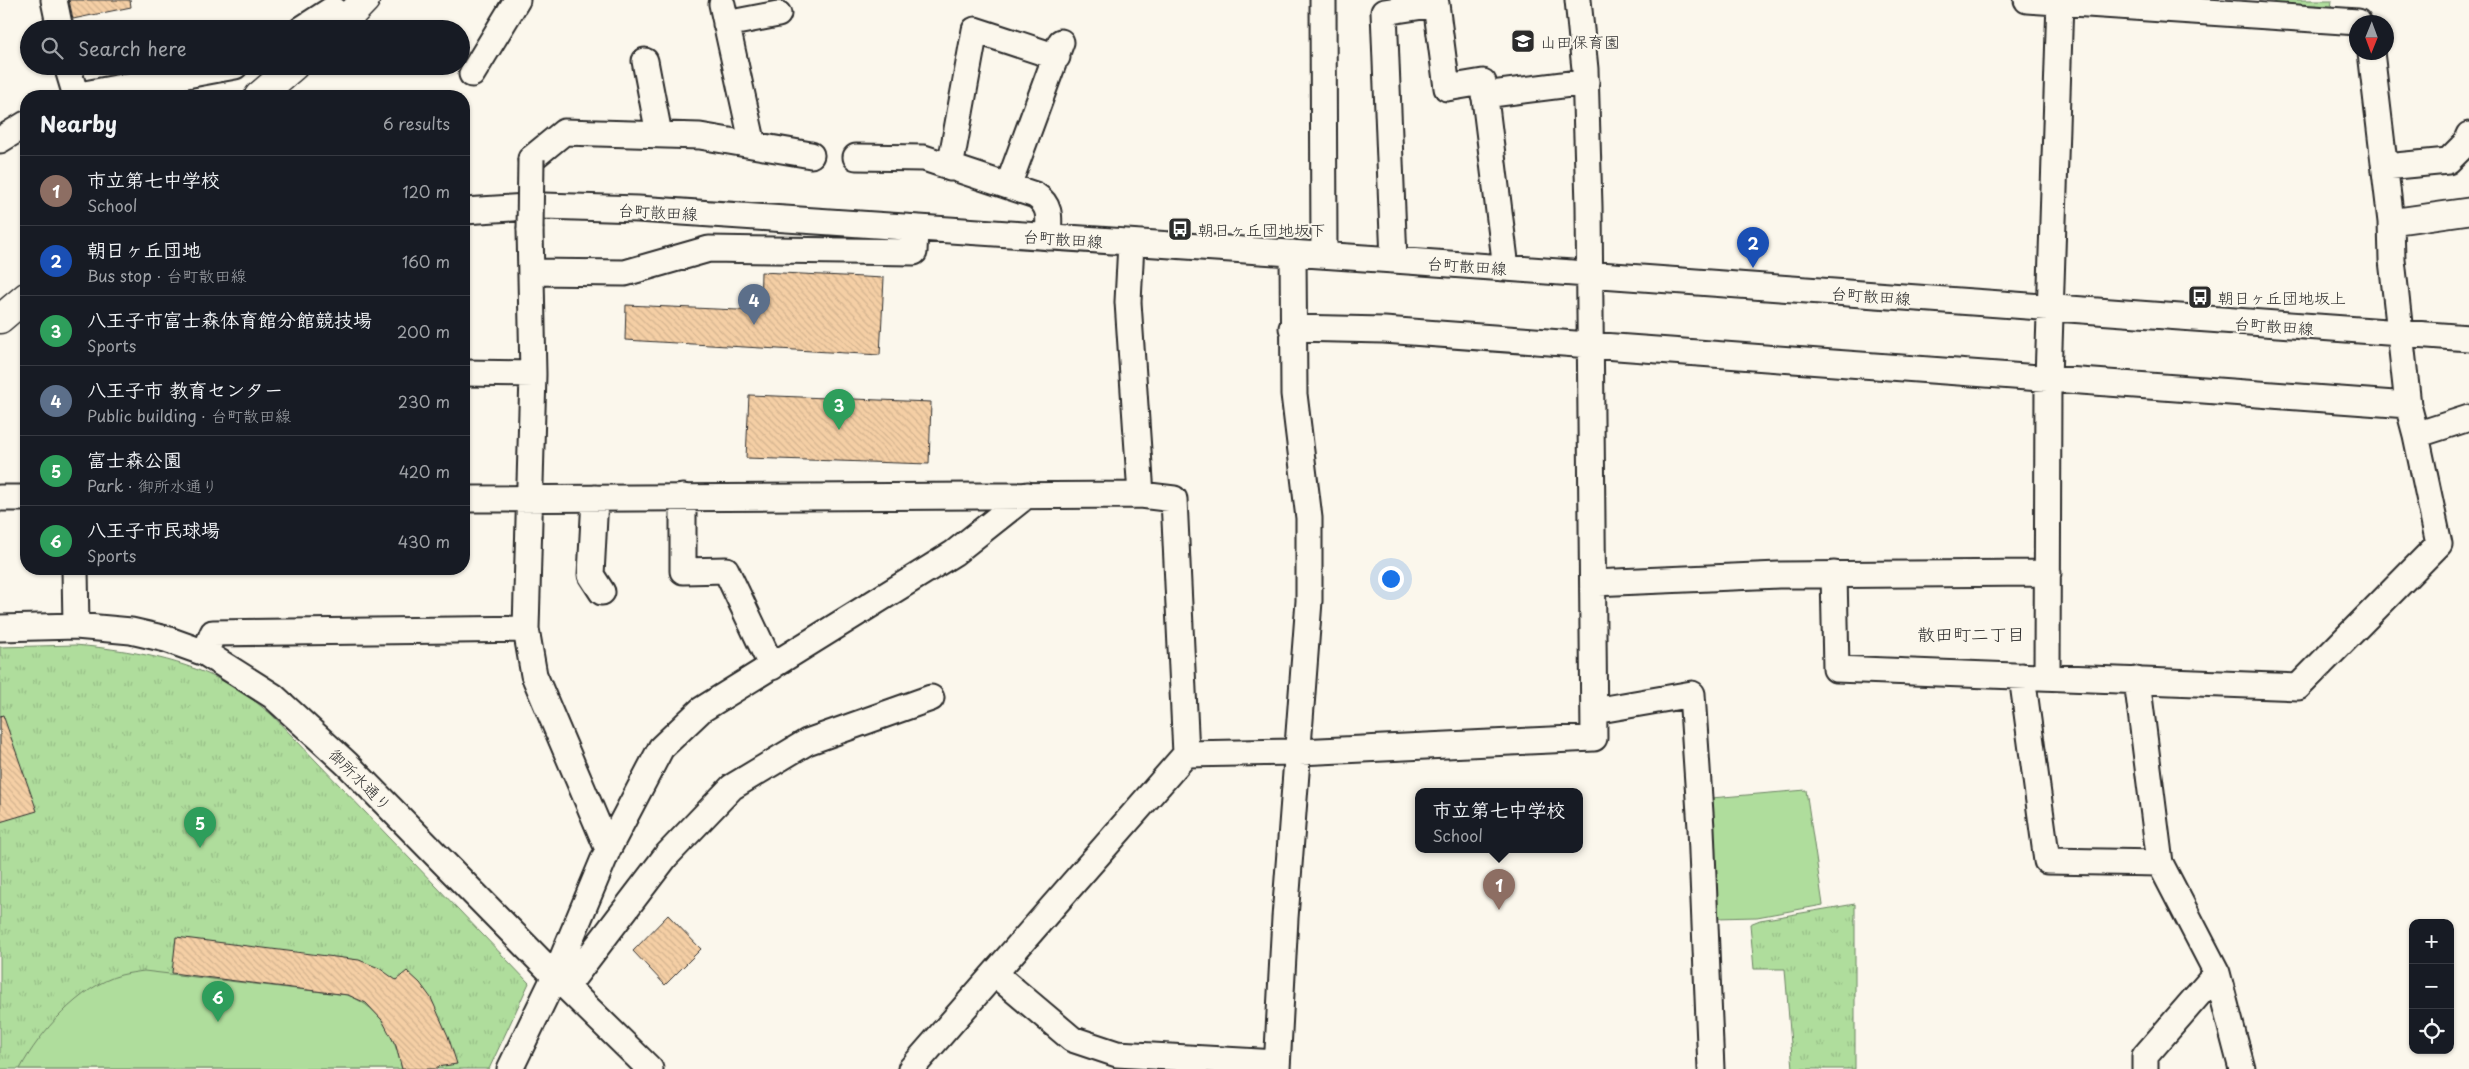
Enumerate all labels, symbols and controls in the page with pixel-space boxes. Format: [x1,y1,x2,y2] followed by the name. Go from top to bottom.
[2349,15,2394,60] north arrow
[20,20,470,75] search box
[1510,28,1536,54] school or university icon: 山田保育園
[1540,29,1620,53] place label: 山田保育園
[38,34,66,62] icon: search
[78,34,187,62] text: Search here
[40,107,117,139] text: Nearby
[383,111,450,135] text: 6 results
[87,165,220,193] text: 市立第七中学校
[52,179,60,203] text: 1
[403,179,450,203] text: 120 m
[87,193,137,217] text: School
[617,197,699,225] street label: 台町散田線
[1167,216,1193,242] bus stop icon: 朝日ヶ丘団地坂下
[1198,217,1326,241] place label: 朝日ヶ丘団地坂下
[1022,223,1104,253] street label: 台町散田線
[1737,227,1769,268] pin: 2
[87,235,201,263] text: 朝日ヶ丘団地
[50,249,62,273] text: 2
[402,249,450,273] text: 160 m
[1426,250,1508,280] street label: 台町散田線
[87,263,247,287] text: Bus stop · 台町散田線
[1830,280,1912,310] street label: 台町散田線
[738,284,770,325] pin: 4
[2187,284,2213,310] bus stop icon: 朝日ヶ丘団地坂上
[2218,285,2346,309] place label: 朝日ヶ丘団地坂上
[87,305,372,333] text: 八王子市富士森体育館分館競技場
[2233,310,2315,340] street label: 台町散田線
[51,319,61,343] text: 3
[397,319,450,343] text: 200 m
[87,333,136,357] text: Sports
[87,375,283,403] text: 八王子市 教育センター
[51,389,61,413] text: 4
[398,389,450,413] text: 230 m
[823,389,855,430] pin: 3
[87,403,291,427] text: Public building · 台町散田線
[87,445,182,473] text: 富士森公園
[51,459,61,483] text: 5
[399,459,450,483] text: 420 m
[87,473,218,497] text: Park · 御所水通り
[87,515,220,543] text: 八王子市民球場
[50,529,62,553] text: 6
[398,529,450,553] text: 430 m
[87,543,136,567] text: Sports
[1378,566,1404,592] your location
[1917,620,2025,647] district label: 散田町二丁目
[324,742,398,816] street label: 御所水通り
[1415,788,1583,853] popup
[1432,795,1566,823] text: 市立第七中学校
[184,807,216,848] pin: 5
[1432,823,1483,847] text: School
[1483,869,1515,910] pin: 1
[2409,919,2454,1054] map controls
[2409,919,2454,964] button: +
[2409,964,2454,1009] button: −
[202,981,234,1022] pin: 6
[2409,1009,2454,1054] button: locate

